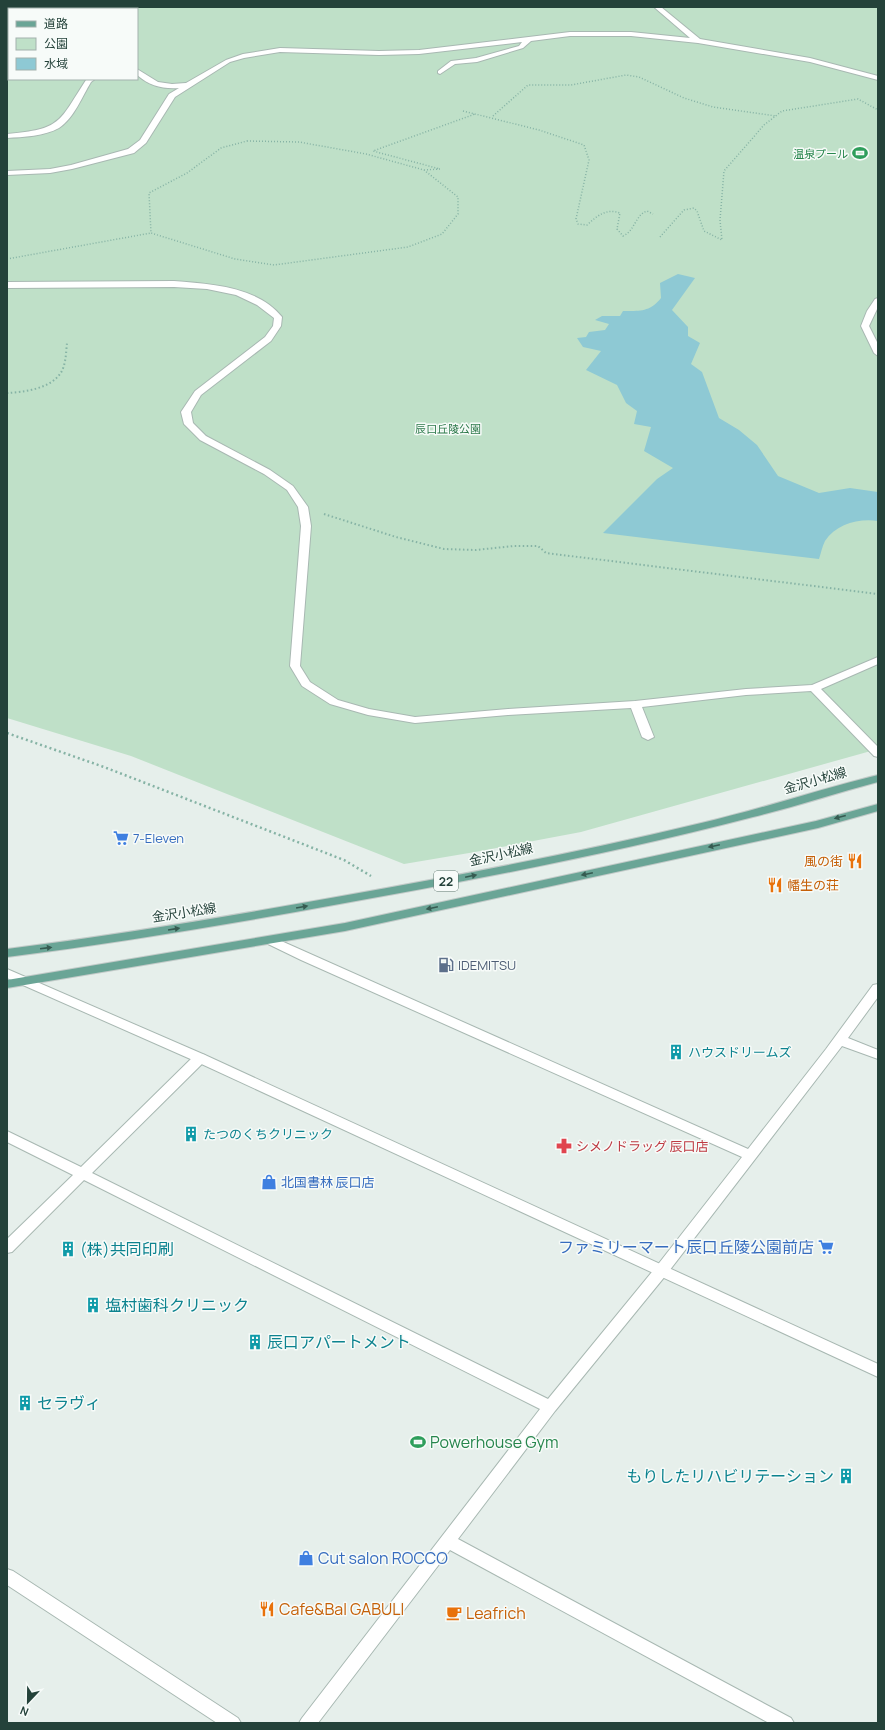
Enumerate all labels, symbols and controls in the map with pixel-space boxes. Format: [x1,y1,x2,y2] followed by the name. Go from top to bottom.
[8,8,138,80] legend
[44,15,68,32] text: 道路
[44,35,68,52] text: 公園
[44,55,68,72] text: 水域
[851,144,869,162] sports icon: 温泉プール
[793,146,848,161] place label: 温泉プール
[415,421,481,436] park label: 辰口丘陵公園
[781,762,849,798] street label: 金沢小松線
[834,814,846,820] one-way arrow
[112,829,130,847] supermarket icon: 7-Eleven
[133,829,184,847] place label: 7-Eleven
[467,838,535,870] street label: 金沢小松線
[708,844,720,850] one-way arrow
[804,852,843,870] place label: 風の街
[846,852,864,870] restaurant icon: 風の街
[434,871,458,891] road number: 22
[465,872,477,878] one-way arrow
[581,872,593,878] one-way arrow
[766,876,784,894] restaurant icon: 幡生の荘
[787,876,839,894] place label: 幡生の荘
[150,898,218,926] street label: 金沢小松線
[296,904,309,910] one-way arrow
[426,905,439,911] one-way arrow
[168,926,180,932] one-way arrow
[40,945,52,952] one-way arrow
[437,956,455,974] fuel station icon: IDEMITSU
[458,956,516,974] place label: IDEMITSU
[667,1043,685,1061] building icon: ハウスドリームズ
[688,1043,792,1061] place label: ハウスドリームズ
[182,1125,200,1143] building icon: たつのくちクリニック
[203,1125,333,1143] place label: たつのくちクリニック
[555,1137,573,1155] pharmacy icon: シメノドラッグ 辰口店
[576,1137,709,1155] place label: シメノドラッグ 辰口店
[260,1173,278,1191] shop icon: 北国書林 辰口店
[281,1173,375,1191] place label: 北国書林 辰口店
[558,1236,814,1258] place label: ファミリーマート辰口丘陵公園前店
[80,1238,174,1260] place label: (株)共同印刷
[817,1238,835,1256] supermarket icon: ファミリーマート辰口丘陵公園前店
[59,1240,77,1258] building icon: (株)共同印刷
[105,1294,249,1316] place label: 塩村歯科クリニック
[84,1296,102,1314] building icon: 塩村歯科クリニック
[267,1331,411,1353] place label: 辰口アパートメント
[246,1333,264,1351] building icon: 辰口アパートメント
[37,1392,101,1414] place label: セラヴィ
[16,1394,34,1412] building icon: セラヴィ
[430,1431,559,1453] place label: Powerhouse Gym
[409,1433,427,1451] sports icon: Powerhouse Gym
[626,1465,834,1487] place label: もりしたリハビリテーション
[837,1467,855,1485] building icon: もりしたリハビリテーション
[318,1547,448,1569] place label: Cut salon ROCCO
[297,1549,315,1567] shop icon: Cut salon ROCCO
[279,1598,404,1620] place label: Cafe&Bal GABULI
[258,1600,276,1618] restaurant icon: Cafe&Bal GABULI
[466,1602,526,1624] place label: Leafrich
[445,1604,463,1622] cafe icon: Leafrich
[8,1682,48,1722] north arrow
[18,1703,31,1720] text: N

